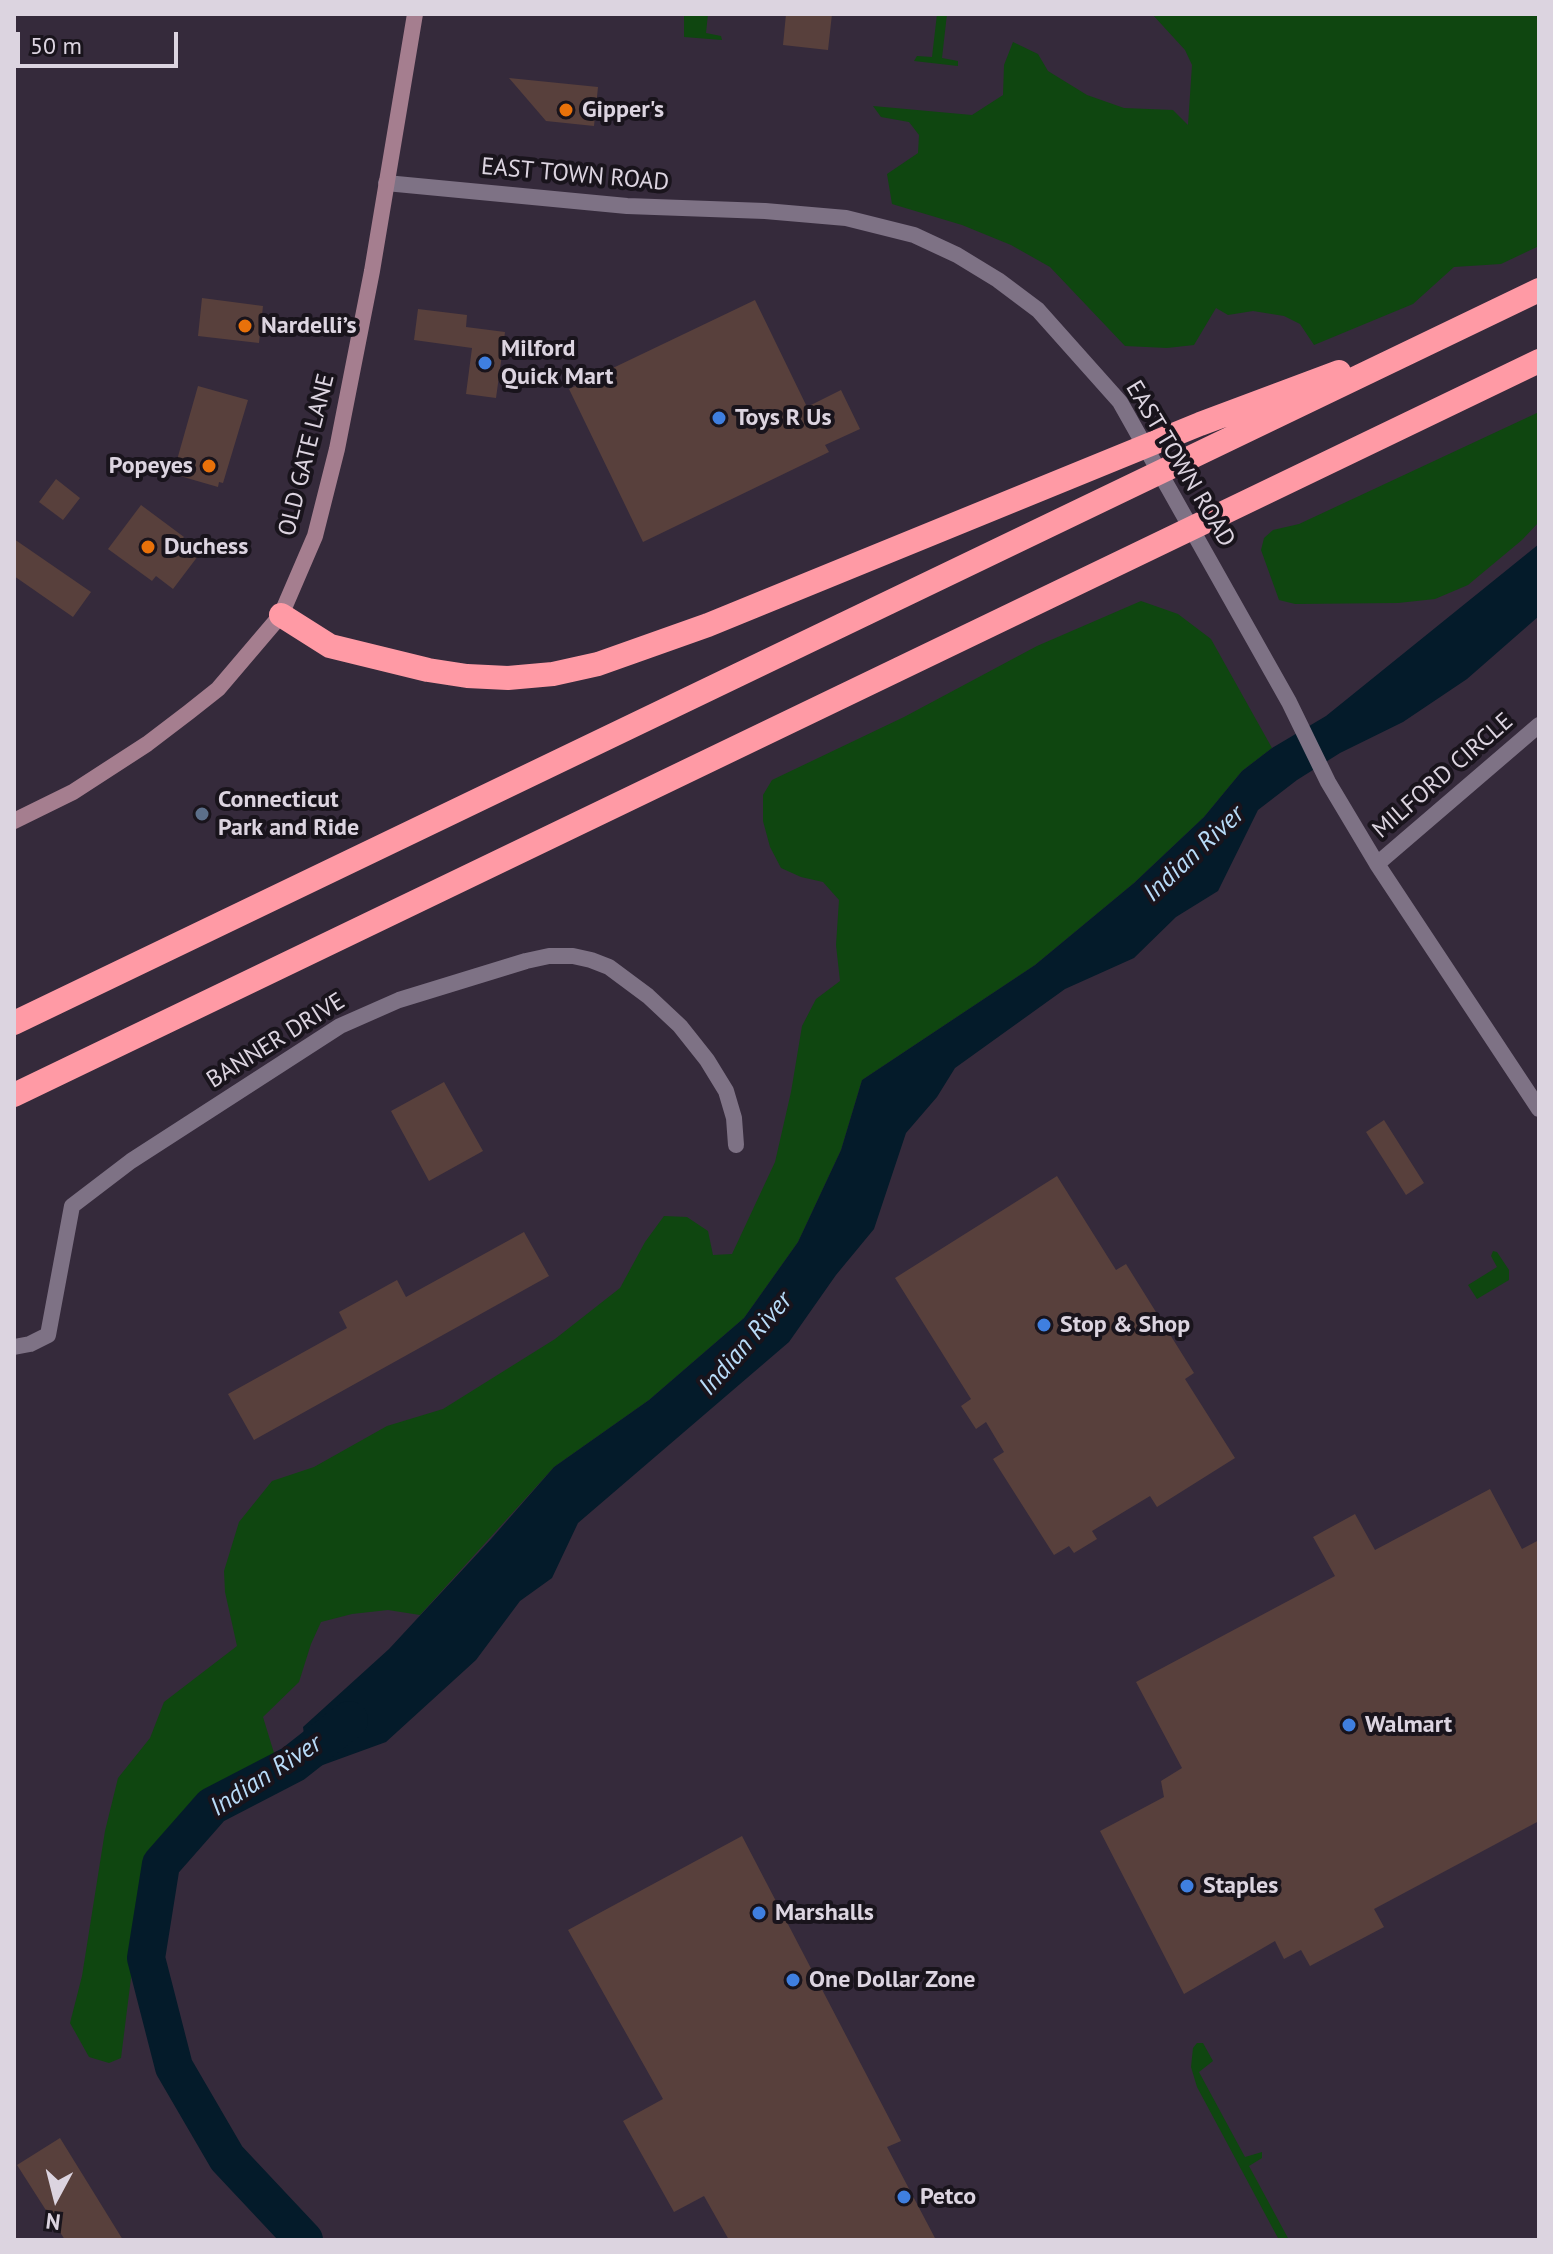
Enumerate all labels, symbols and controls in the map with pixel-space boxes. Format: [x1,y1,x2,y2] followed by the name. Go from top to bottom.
[20,16,182,66] scale bar
[30,30,82,61] text: 50 m
[582,96,664,124] place label: Gipper's
[557,101,575,119] marker: Gipper's
[480,152,670,198] street label: EAST TOWN ROAD
[261,312,357,340] place label: Nardelli’s
[236,317,254,335] marker: Nardelli’s
[501,335,613,391] place label: Milford Quick Mart
[476,354,494,372] marker: Milford Quick Mart
[273,371,341,539] street label: OLD GATE LANE
[1119,376,1241,552] street label: EAST TOWN ROAD
[735,404,832,432] place label: Toys R Us
[710,409,728,427] marker: Toys R Us
[109,452,193,480] place label: Popeyes
[200,457,218,475] marker: Popeyes
[164,533,248,561] place label: Duchess
[139,538,157,556] marker: Duchess
[1367,707,1519,845] street label: MILFORD CIRCLE
[218,786,359,842] place label: Connecticut Park and Ride
[1137,799,1251,909] water label: Indian River
[193,805,211,823] marker: Connecticut Park and Ride
[202,987,350,1095] street label: BANNER DRIVE
[693,1286,799,1402] water label: Indian River
[1060,1311,1190,1339] place label: Stop & Shop
[1035,1316,1053,1334] marker: Stop & Shop
[1365,1711,1452,1739] place label: Walmart
[1340,1716,1358,1734] marker: Walmart
[204,1728,328,1824] water label: Indian River
[1203,1872,1278,1900] place label: Staples
[1178,1877,1196,1895] marker: Staples
[775,1899,874,1927] place label: Marshalls
[750,1904,768,1922] marker: Marshalls
[809,1966,976,1994] place label: One Dollar Zone
[784,1971,802,1989] marker: One Dollar Zone
[16,2158,96,2238] north arrow
[920,2183,976,2211] place label: Petco
[895,2188,913,2206] marker: Petco
[44,2207,62,2237] text: N

